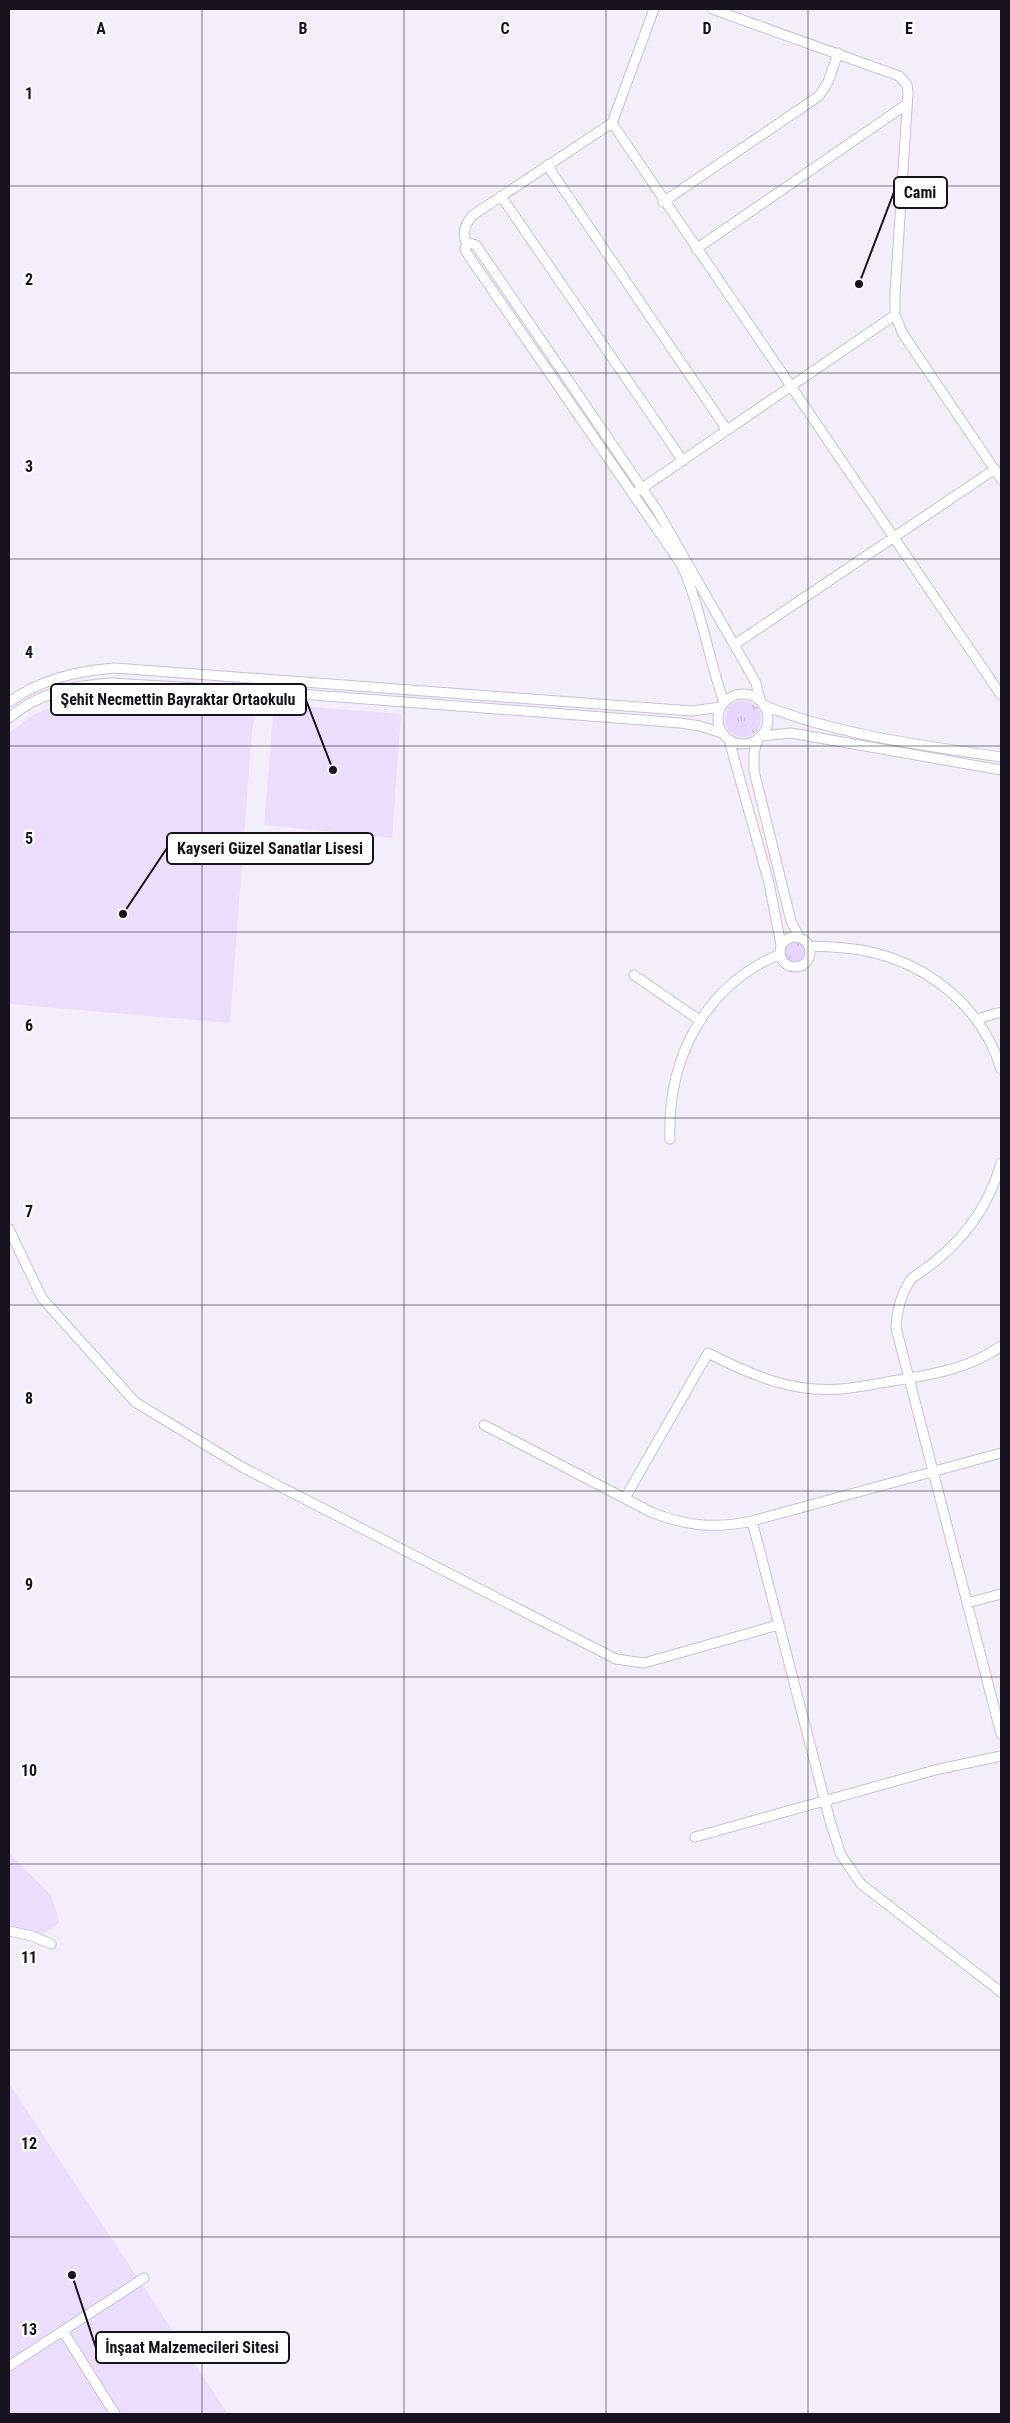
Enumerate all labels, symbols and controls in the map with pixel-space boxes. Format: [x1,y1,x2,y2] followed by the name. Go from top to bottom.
[96,19,106,38] text: A
[299,19,308,38] text: B
[500,19,510,38] text: C
[702,19,712,38] text: D
[905,19,913,38] text: E
[25,84,33,103] text: 1
[894,177,947,208] callout: Cami
[904,183,936,202] text: Cami
[25,270,33,289] text: 2
[25,457,33,476] text: 3
[25,643,33,662] text: 4
[51,684,306,715] callout: Şehit Necmettin Bayraktar Ortaokulu
[61,690,296,709] text: Şehit Necmettin Bayraktar Ortaokulu
[25,829,33,848] text: 5
[167,833,373,864] callout: Kayseri Güzel Sanatlar Lisesi
[177,839,363,858] text: Kayseri Güzel Sanatlar Lisesi
[25,1016,33,1035] text: 6
[25,1202,33,1221] text: 7
[25,1389,33,1408] text: 8
[25,1575,33,1594] text: 9
[21,1761,37,1780] text: 10
[21,1948,37,1967] text: 11
[21,2134,37,2153] text: 12
[21,2320,37,2339] text: 13
[96,2332,289,2363] callout: İnşaat Malzemecileri Sitesi
[105,2338,279,2357] text: İnşaat Malzemecileri Sitesi

